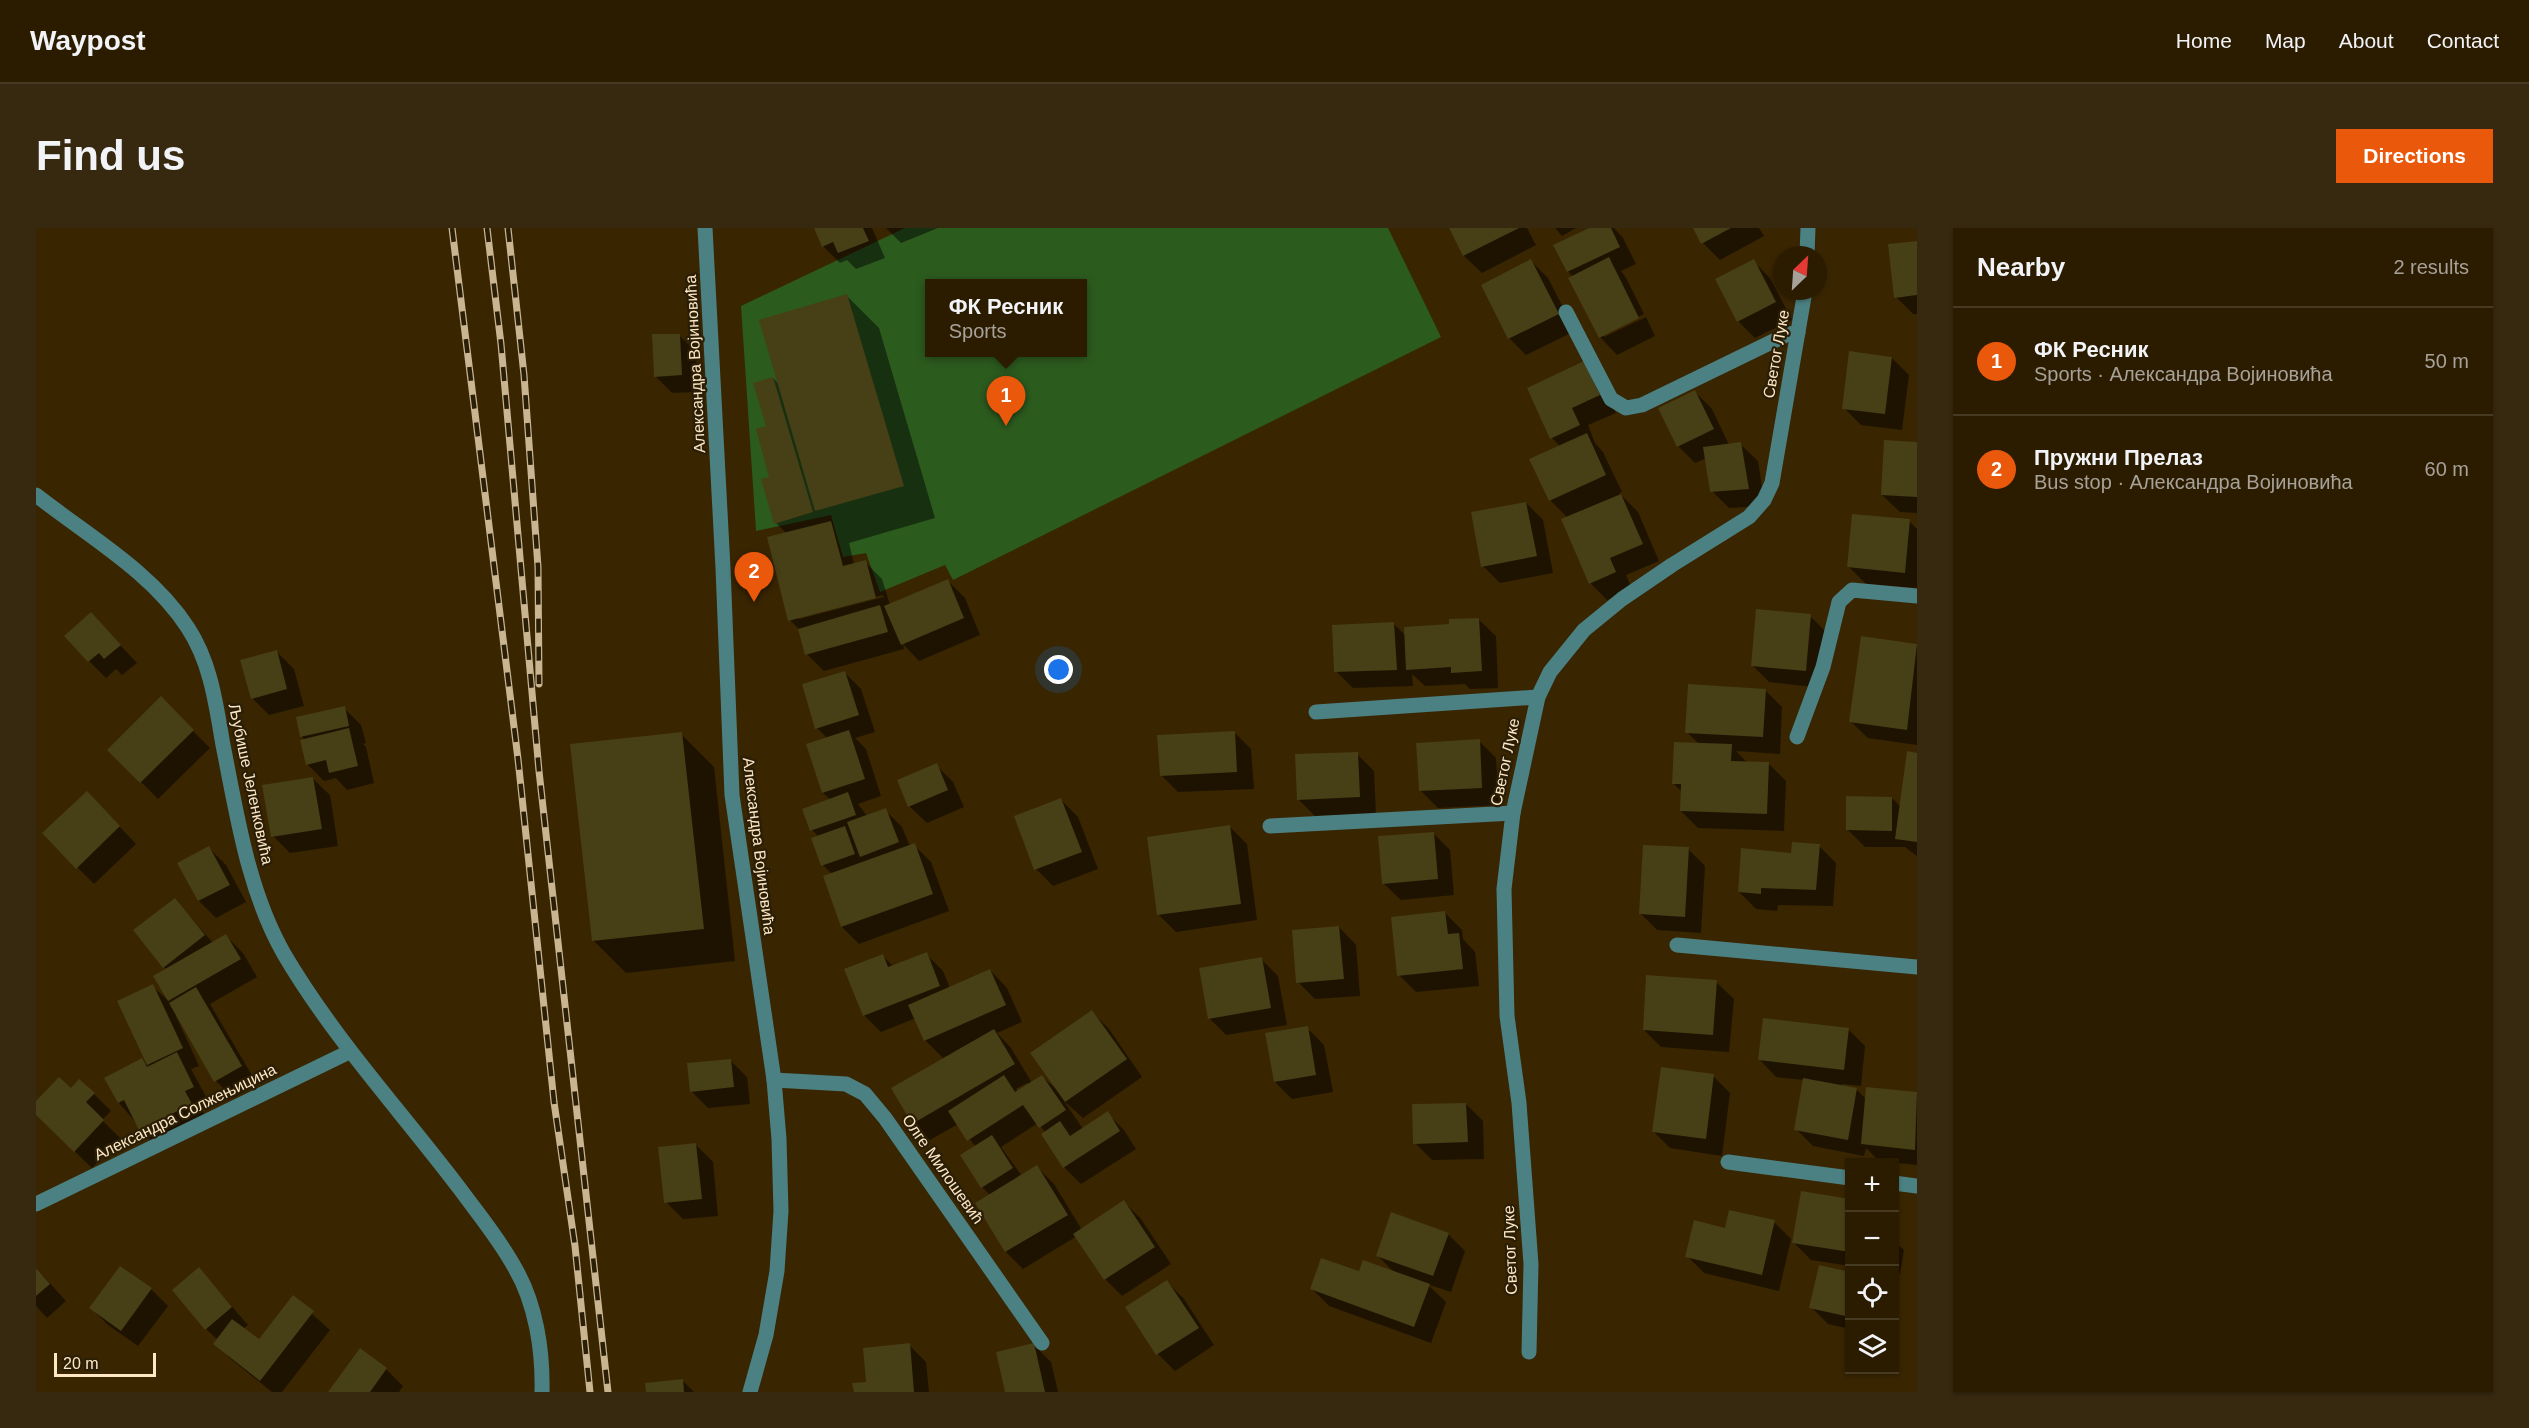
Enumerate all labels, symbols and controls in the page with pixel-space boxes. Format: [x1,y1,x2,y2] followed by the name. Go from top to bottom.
[30,25,146,56] text: Waypost
[2176,29,2232,52] text: Home
[2265,29,2306,52] text: Map
[2339,29,2394,52] text: About
[2427,29,2499,52] text: Contact
[2336,129,2493,183] button: Directions
[36,132,185,179] text: Find us
[1773,246,1827,300] north arrow
[1977,252,2065,282] text: Nearby
[2393,256,2469,278] text: 2 results
[682,274,708,454] street label: Александра Војиновића
[925,279,1087,357] popup
[949,294,1063,319] text: ФК Ресник
[1760,308,1792,399] street label: Светог Луке
[949,320,1007,342] text: Sports
[2034,337,2148,362] text: ФК Ресник
[1991,350,2002,372] text: 1
[2425,350,2469,372] text: 50 m
[2034,363,2333,385] text: Sports · Александра Војиновића
[986,376,1026,426] pin: 1
[2034,445,2203,470] text: Пружни Прелаз
[1991,458,2002,480] text: 2
[2425,458,2469,480] text: 60 m
[2034,471,2353,493] text: Bus stop · Александра Војиновића
[734,552,774,602] pin: 2
[1044,655,1073,684] your location
[226,702,276,866] street label: Љубише Јеленковића
[1487,716,1523,807] street label: Светог Луке
[740,756,778,936] street label: Александра Војиновића
[91,1060,279,1164] street label: Александра Солжењицина
[899,1111,987,1227] street label: Олге Милошевић
[1845,1158,1899,1374] map controls
[1845,1158,1899,1212] button: +
[1500,1205,1520,1295] street label: Светог Луке
[1845,1212,1899,1266] button: −
[1845,1266,1899,1320] button: locate
[1845,1320,1899,1374] button: layers
[54,1350,156,1378] scale bar
[63,1355,99,1372] text: 20 m

